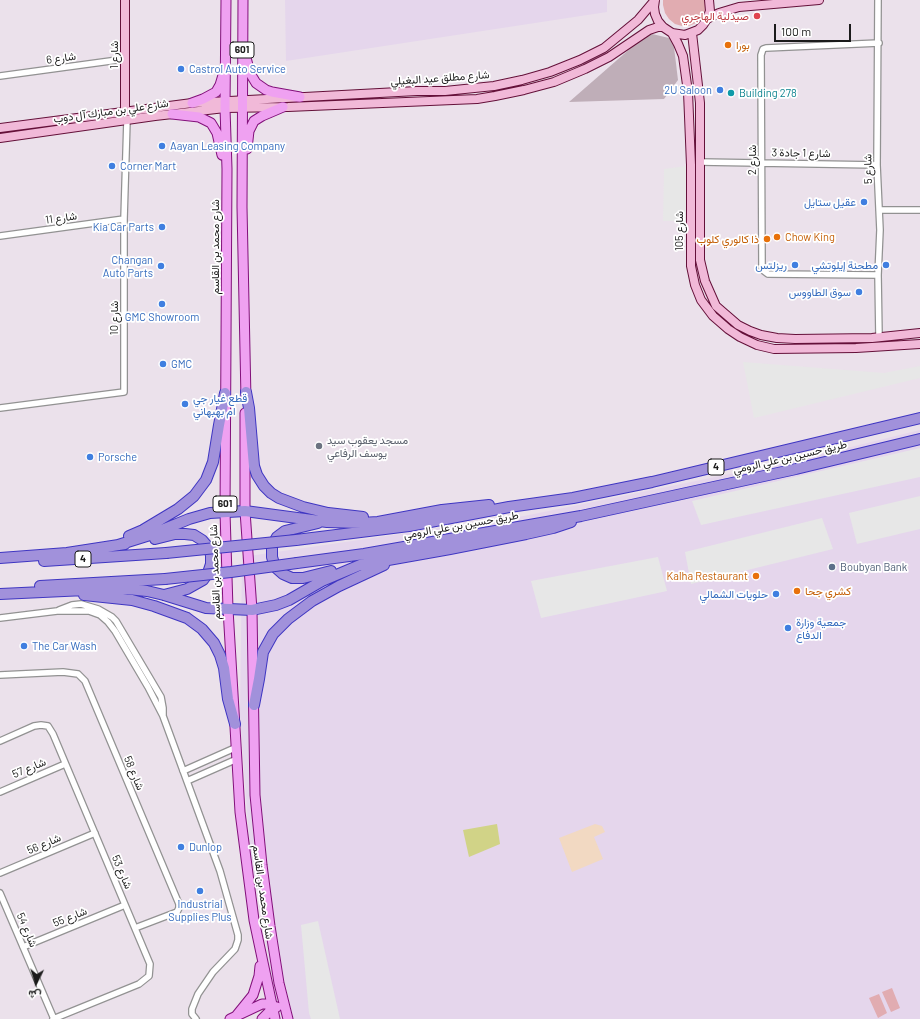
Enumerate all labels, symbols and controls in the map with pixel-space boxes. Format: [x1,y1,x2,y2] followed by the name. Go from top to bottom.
[681,9,749,23] place label: صيدلية الهاجري
[752,11,762,21] marker: صيدلية الهاجري
[776,16,853,42] scale bar
[781,24,811,38] text: 100 m
[736,38,750,52] place label: بورا
[723,40,733,50] marker: بورا
[107,41,121,69] street label: شارع 1
[230,42,254,58] road number: 601
[45,49,77,67] street label: شارع 6
[189,62,286,76] place label: Castrol Auto Service
[176,64,186,74] marker: Castrol Auto Service
[390,68,490,88] street label: شارع مطلق عيد البغيلي
[664,83,712,97] place label: 2U Saloon
[715,85,725,95] marker: 2U Saloon
[739,86,797,100] place label: Building 278
[726,88,736,98] marker: Building 278
[53,96,169,126] street label: شارع علي بن مبارك آل دوب
[170,139,285,153] place label: Aayan Leasing Company
[157,141,167,151] marker: Aayan Leasing Company
[745,145,759,175] street label: شارع 2
[771,146,831,160] street label: شارع 1 جادة 3
[861,154,875,184] street label: شارع 5
[120,159,176,173] place label: Corner Mart
[107,161,117,171] marker: Corner Mart
[804,195,856,209] place label: عقيل ستايل
[859,197,869,207] marker: عقيل ستايل
[208,199,222,295] street label: شارع محمد بن القاسم
[44,209,78,227] street label: شارع 11
[672,211,686,251] street label: شارع 105
[93,220,154,234] place label: Kia Car Parts
[157,222,167,232] marker: Kia Car Parts
[785,230,835,244] place label: Chow King
[697,232,759,246] place label: ذا كالوري كلوب
[772,232,782,242] marker: Chow King
[762,234,772,244] marker: ذا كالوري كلوب
[103,253,153,279] place label: Changan Auto Parts
[755,258,787,272] place label: ريزلتس
[811,258,878,272] place label: مطحنة إيلوتشي
[790,260,800,270] marker: ريزلتس
[881,260,891,270] marker: مطحنة إيلوتشي
[156,261,166,271] marker: Changan Auto Parts
[789,285,851,299] place label: سوق الطاووس
[854,287,864,297] marker: سوق الطاووس
[157,299,167,309] marker: GMC Showroom
[107,301,121,335] street label: شارع 10
[125,310,199,324] place label: GMC Showroom
[171,357,192,371] place label: GMC
[158,359,168,369] marker: GMC
[193,391,247,417] place label: قطع غيار جي ام بهبهاني
[180,399,190,409] marker: قطع غيار جي ام بهبهاني
[327,433,408,459] place label: مسجد يعقوب سيد يوسف الرفاعي
[732,437,848,477] street label: طريق حسين بن علي الرومي
[314,441,324,451] marker: مسجد يعقوب سيد يوسف الرفاعي
[98,450,137,464] place label: Porsche
[85,452,95,462] marker: Porsche
[708,459,724,475] road number: 4
[213,496,237,512] road number: 601
[402,508,520,542] street label: طريق حسين بن علي الرومي
[207,524,223,620] street label: شارع محمد بن القاسم
[75,551,91,567] road number: 4
[840,560,907,574] place label: Boubyan Bank
[827,562,837,572] marker: Boubyan Bank
[667,569,748,583] place label: Kalha Restaurant
[751,571,761,581] marker: Kalha Restaurant
[805,584,851,598] place label: كشري جحا
[792,586,802,596] marker: كشري جحا
[700,587,768,601] place label: حلويات الشمالي
[771,589,781,599] marker: حلويات الشمالي
[796,615,846,641] place label: جمعية وزارة الدفاع
[783,623,793,633] marker: جمعية وزارة الدفاع
[32,639,97,653] place label: The Car Wash
[19,641,29,651] marker: The Car Wash
[121,754,147,792] street label: شارع 58
[10,755,48,781] street label: شارع 57
[25,831,63,857] street label: شارع 56
[189,840,222,854] place label: Dunlop
[176,842,186,852] marker: Dunlop
[250,844,276,940] street label: شارع محمد بن القاسم
[109,853,135,891] street label: شارع 53
[195,886,205,896] marker: Industrial Supplies Plus
[168,897,232,923] place label: Industrial Supplies Plus
[51,904,89,930] street label: شارع 55
[14,911,40,949] street label: شارع 54
[16,963,56,1003] north arrow
[28,988,42,1003] text: ش

